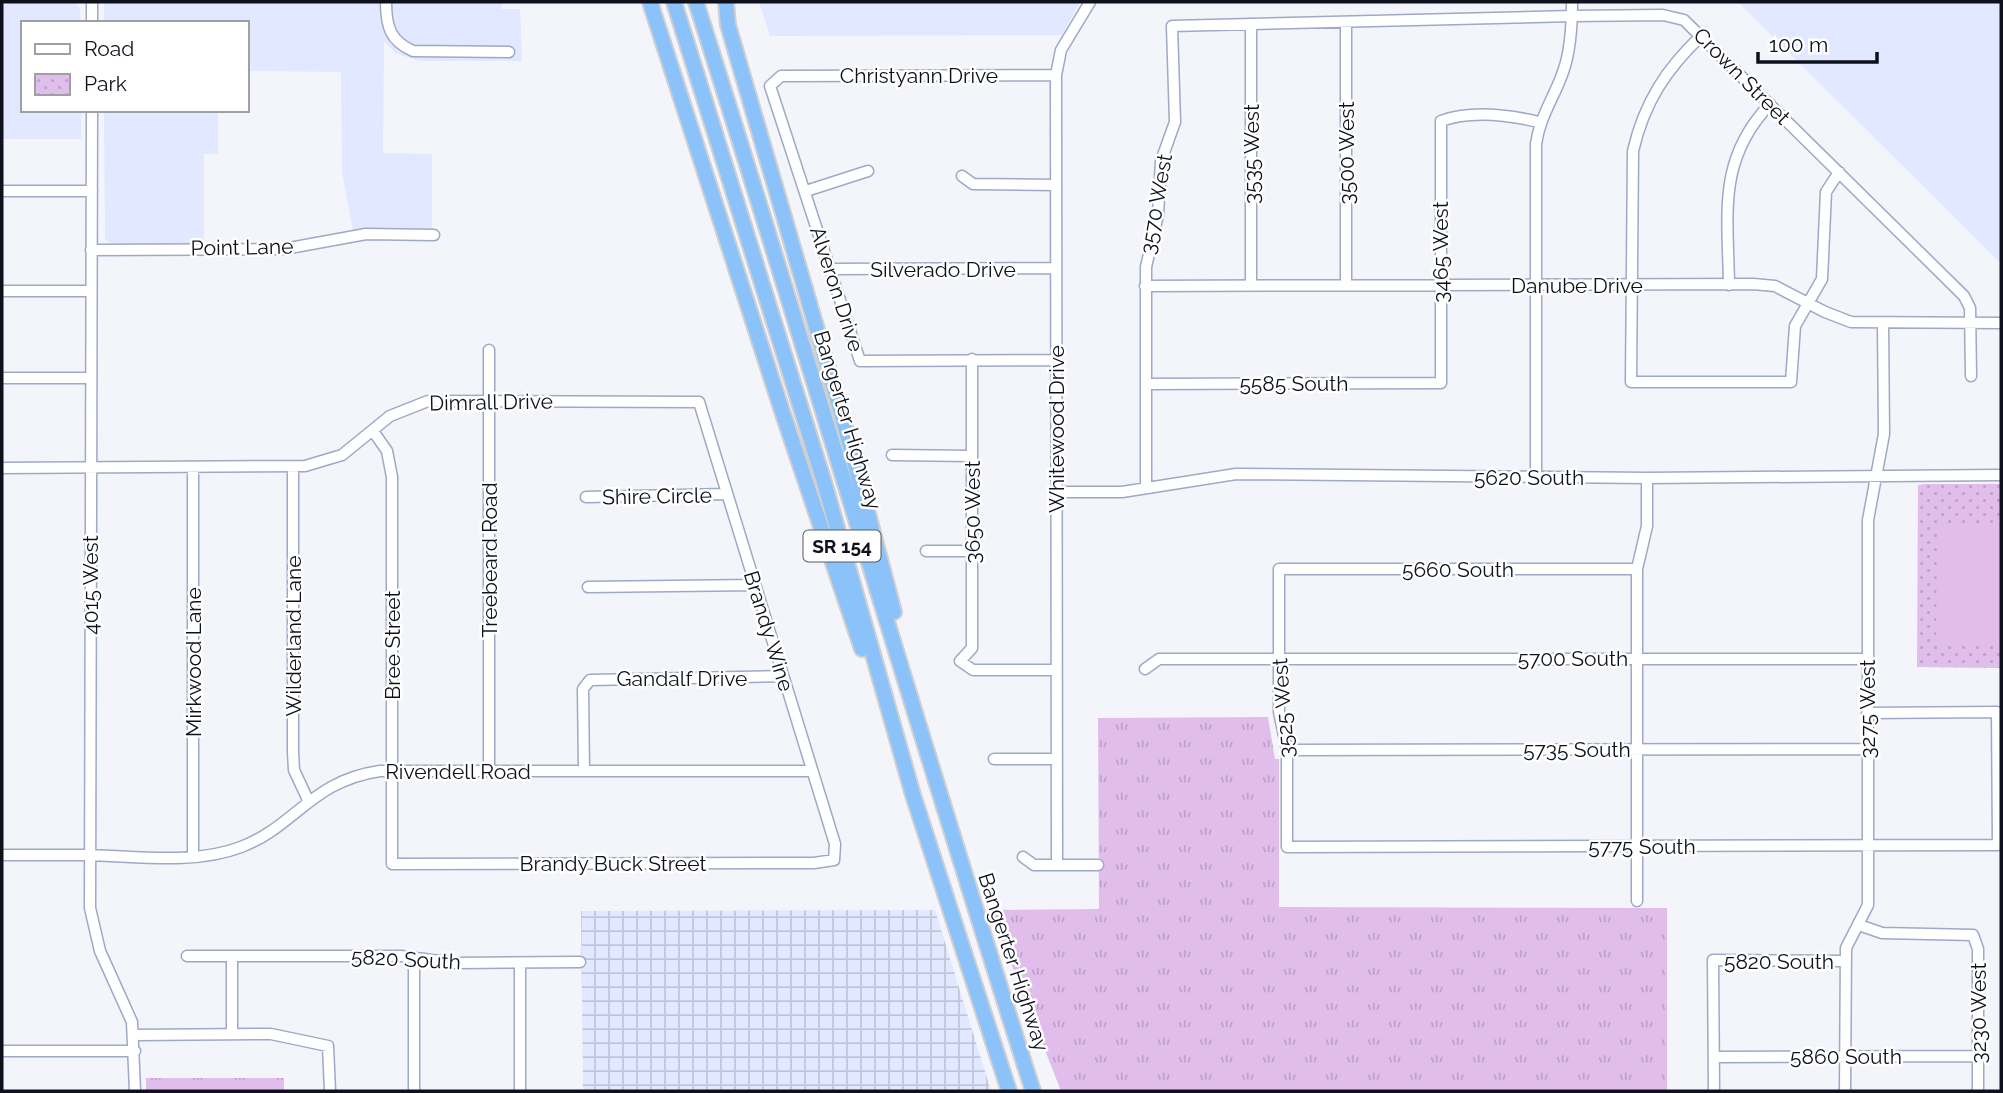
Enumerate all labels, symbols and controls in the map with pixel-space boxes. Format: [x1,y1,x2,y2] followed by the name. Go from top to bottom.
[21,21,248,112] legend
[1758,21,1877,65] scale bar
[1688,22,1796,130] street label: Crown Street
[1769,32,1828,57] text: 100 m
[84,36,134,61] text: Road
[840,63,998,88] street label: Christyann Drive
[84,71,127,96] text: Park
[1334,101,1359,205] street label: 3500 West
[1239,104,1264,204] street label: 3535 West
[1135,152,1177,256] street label: 3570 West
[1428,201,1453,303] street label: 3465 West
[805,223,869,355] street label: Alveron Drive
[190,234,294,260] street label: Point Lane
[870,257,1016,282] street label: Silverado Drive
[1511,273,1643,298] street label: Danube Drive
[809,327,887,513] street label: Bangerter Highway
[1044,345,1069,513] street label: Whitewood Drive
[1239,371,1349,396] street label: 5585 South
[429,388,553,416] street label: Dimrall Drive
[960,461,985,563] street label: 3650 West
[1474,465,1584,490] street label: 5620 South
[477,482,502,638] street label: Treebeard Road
[602,483,712,509] street label: Shire Circle
[804,530,880,562] road number: SR 154
[78,535,103,635] street label: 4015 West
[281,555,306,717] street label: Wilderland Lane
[1402,557,1514,582] street label: 5660 South
[739,568,799,694] street label: Brandy Wine
[181,587,206,737] street label: Mirkwood Lane
[380,590,405,700] street label: Bree Street
[1518,646,1628,671] street label: 5700 South
[1267,657,1299,759] street label: 3525 West
[1855,659,1880,759] street label: 3275 West
[617,666,747,691] street label: Gandalf Drive
[1523,737,1631,762] street label: 5735 South
[385,759,531,784] street label: Rivendell Road
[1588,834,1696,859] street label: 5775 South
[520,851,706,876] street label: Brandy Buck Street
[973,870,1055,1054] street label: Bangerter Highway
[350,944,462,974] street label: 5820 South
[1724,949,1834,974] street label: 5820 South
[1966,963,1991,1063] street label: 3230 West
[1790,1044,1902,1069] street label: 5860 South

